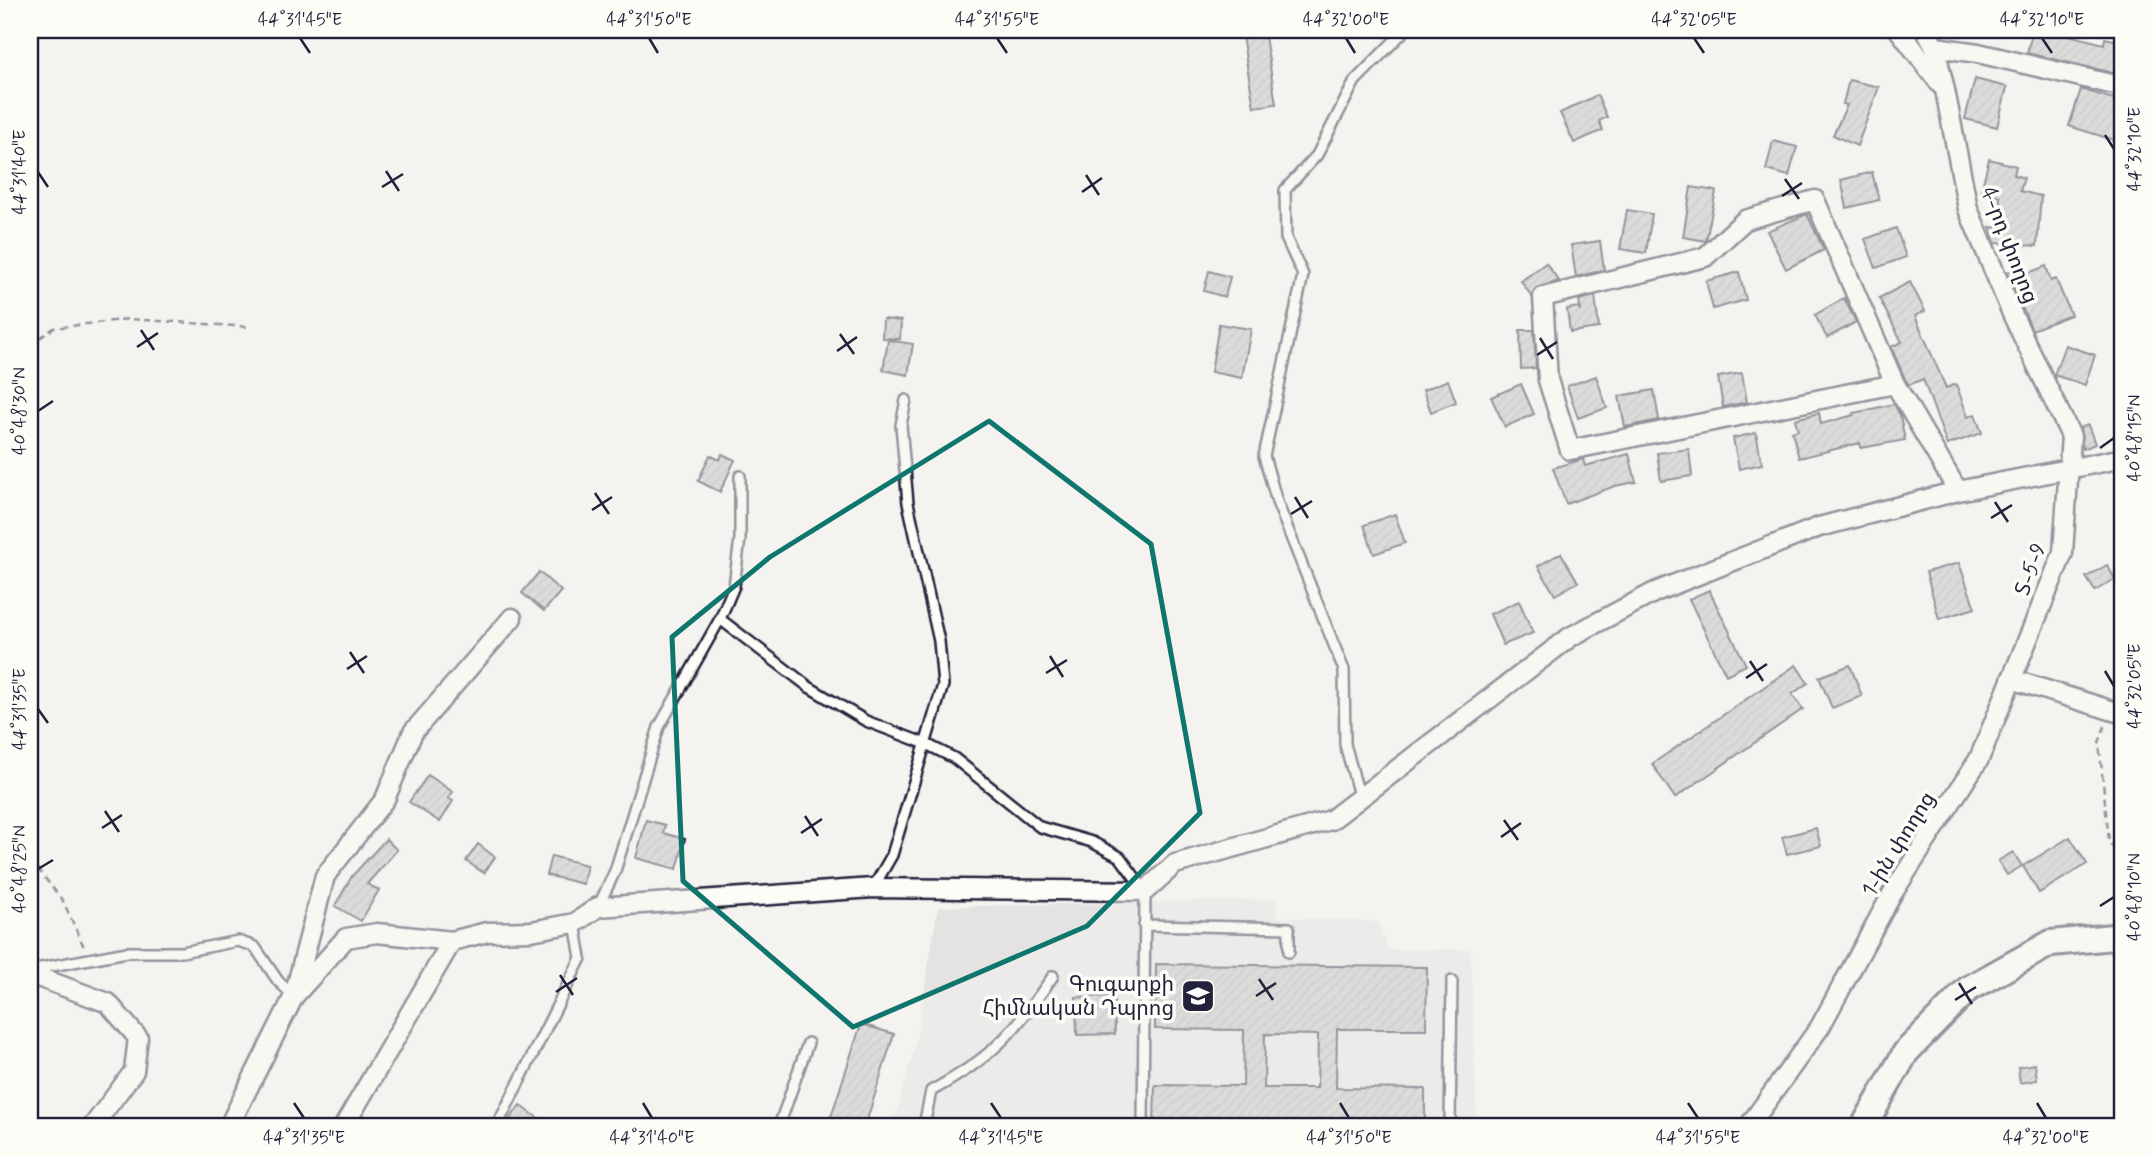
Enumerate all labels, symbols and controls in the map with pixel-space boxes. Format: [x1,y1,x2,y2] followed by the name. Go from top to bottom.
[258,8,342,32] text: 44°31'45"E
[606,8,692,32] text: 44°31'50"E
[955,8,1039,32] text: 44°31'55"E
[1303,8,1389,32] text: 44°32'00"E
[1651,8,1737,32] text: 44°32'05"E
[2000,8,2084,32] text: 44°32'10"E
[2123,107,2147,191] text: 44°32'10"E
[8,129,32,215] text: 44°31'40"E
[1974,183,2044,308] street label: 4-րդ փողոց
[8,367,32,455] text: 40°48'30"N
[2123,394,2147,482] text: 40°48'15"N
[2009,539,2053,599] street label: Տ-5-9
[2123,643,2147,729] text: 44°32'05"E
[8,668,32,750] text: 44°31'35"E
[1855,787,1942,902] street label: 1-ին փողոց
[8,825,32,913] text: 40°48'25"N
[2123,853,2147,941] text: 40°48'10"N
[982,971,1174,1023] place label: Գուգարքի Հիմնական Դպրոց
[1179,977,1217,1015] school or university icon: Գուգարքի Հիմնական Դպրոց
[263,1126,345,1150] text: 44°31'35"E
[609,1126,695,1150] text: 44°31'40"E
[959,1126,1043,1150] text: 44°31'45"E
[1306,1126,1392,1150] text: 44°31'50"E
[1656,1126,1740,1150] text: 44°31'55"E
[2003,1126,2089,1150] text: 44°32'00"E

